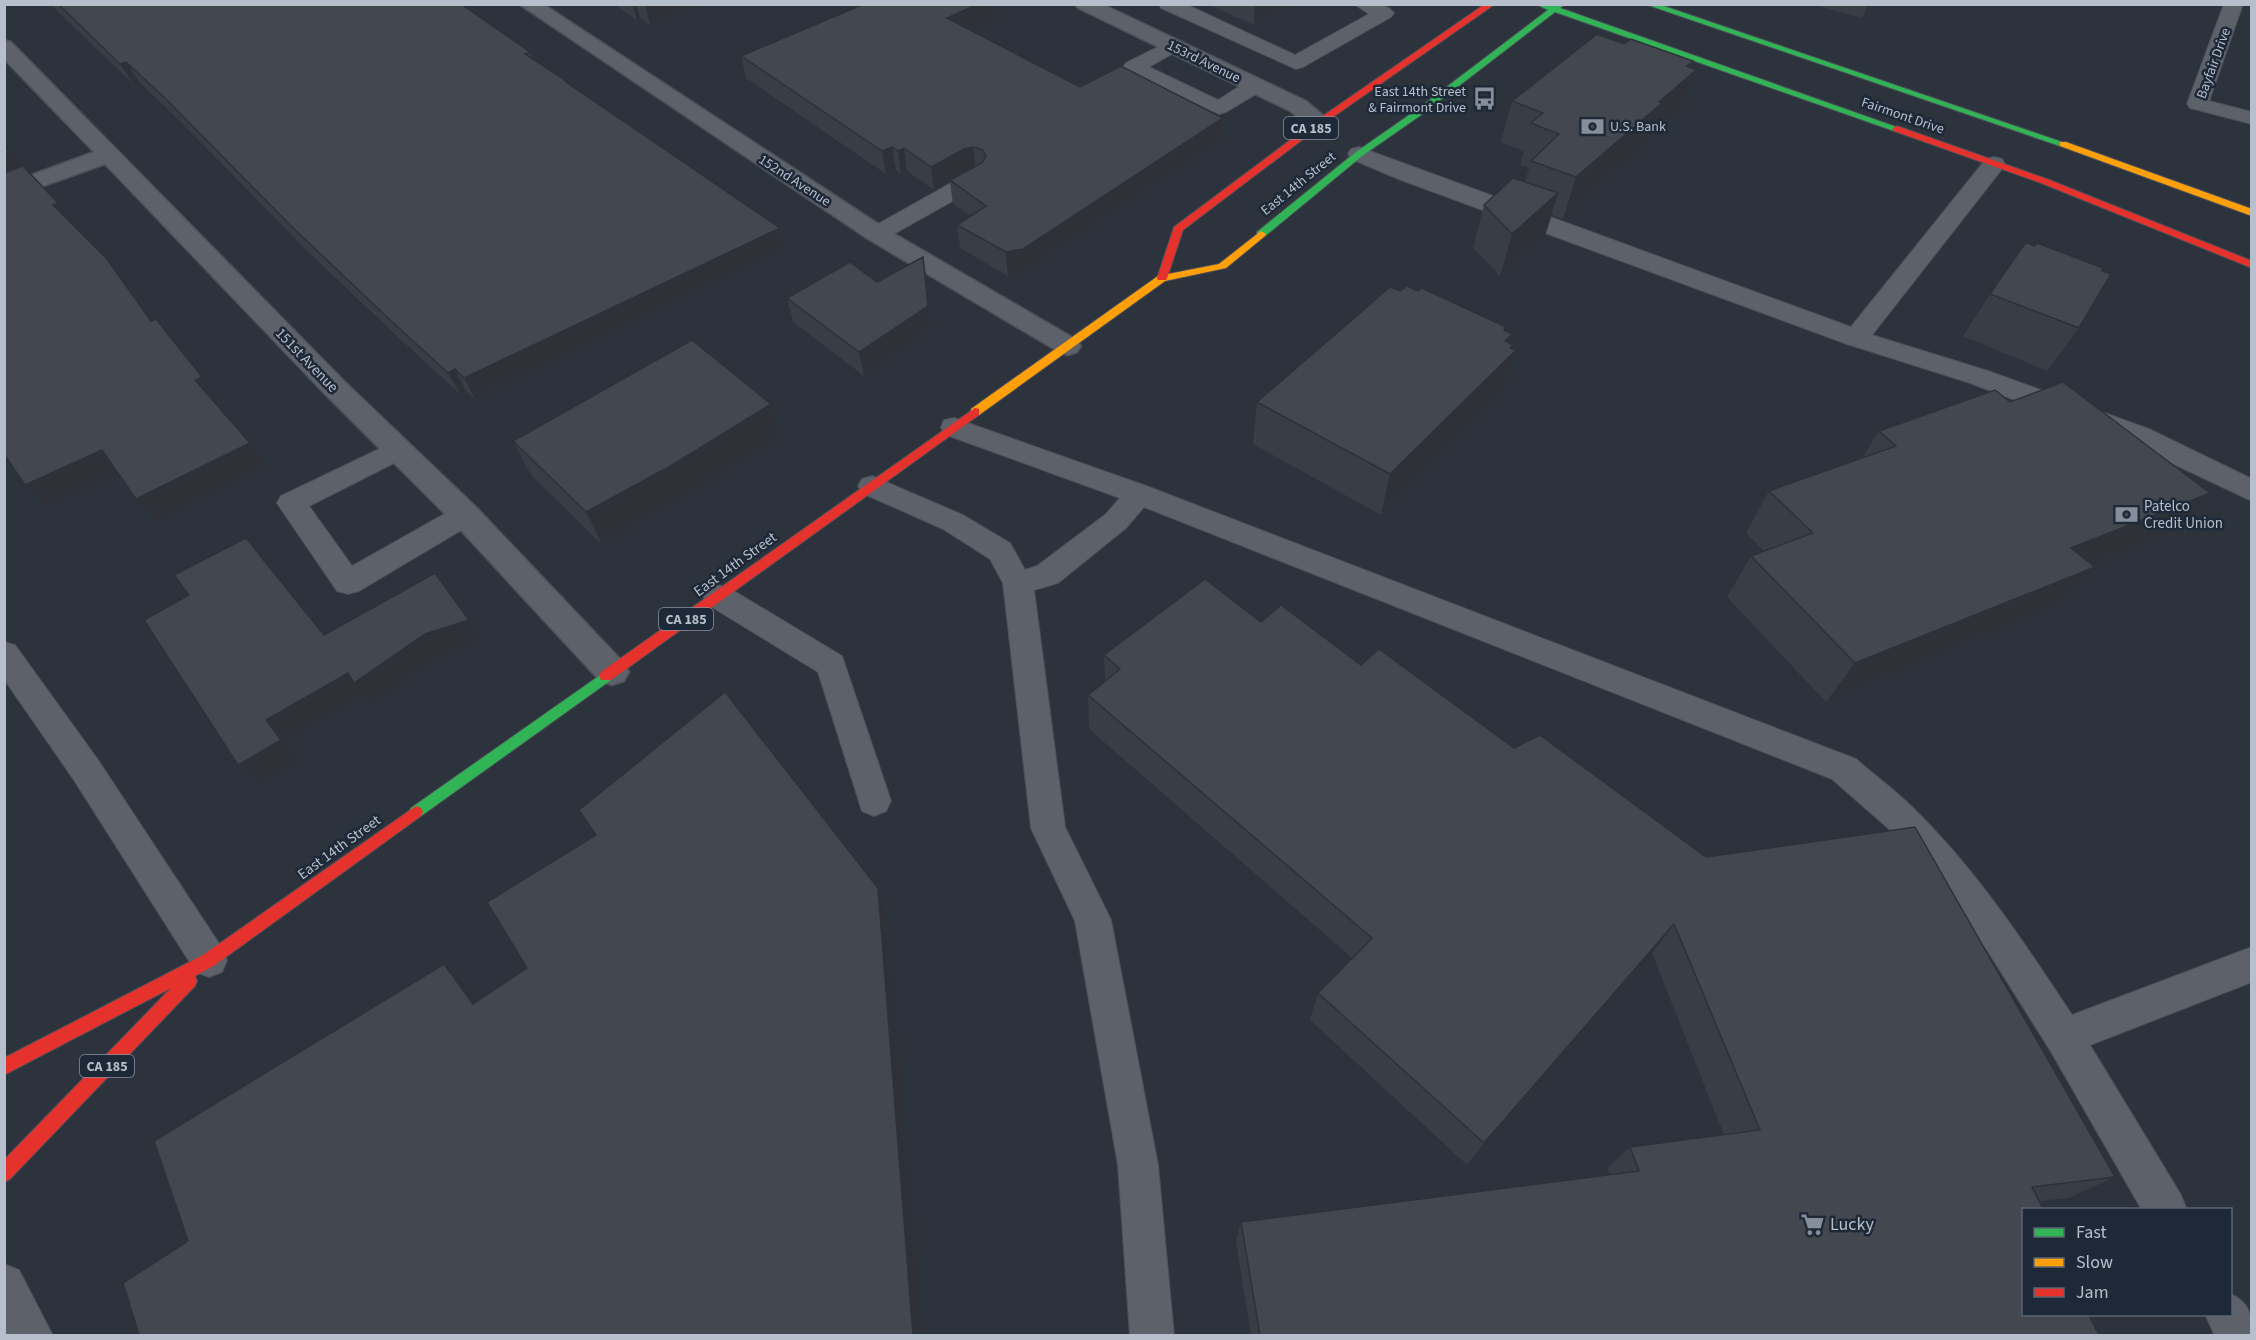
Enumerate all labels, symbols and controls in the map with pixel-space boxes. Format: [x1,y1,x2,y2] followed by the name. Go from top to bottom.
[2192,25,2236,102] street label: Bayfair Drive
[1164,36,1244,88] street label: 153rd Avenue
[1368,82,1466,118] place label: East 14th Street & Fairmont Drive
[1471,86,1497,112] bus stop icon: East 14th Street & Fairmont Drive
[1859,92,1947,140] street label: Fairmont Drive
[1579,113,1605,139] bank icon: U.S. Bank
[1284,117,1338,139] road number: CA 185
[1610,117,1666,137] place label: U.S. Bank
[1257,147,1341,220] street label: East 14th Street
[755,150,834,212] street label: 152nd Avenue
[270,323,343,397] street label: 151st Avenue
[2144,496,2223,534] place label: Patelco Credit Union
[2113,502,2139,528] bank icon: Patelco Credit Union
[689,527,781,602] street label: East 14th Street
[659,608,713,630] road number: CA 185
[293,810,385,885] street label: East 14th Street
[80,1055,134,1077] road number: CA 185
[2022,1208,2232,1316] legend
[1799,1211,1825,1237] supermarket icon: Lucky
[1830,1212,1874,1237] place label: Lucky
[2076,1220,2107,1245] text: Fast
[2076,1250,2113,1275] text: Slow
[2076,1280,2109,1305] text: Jam

